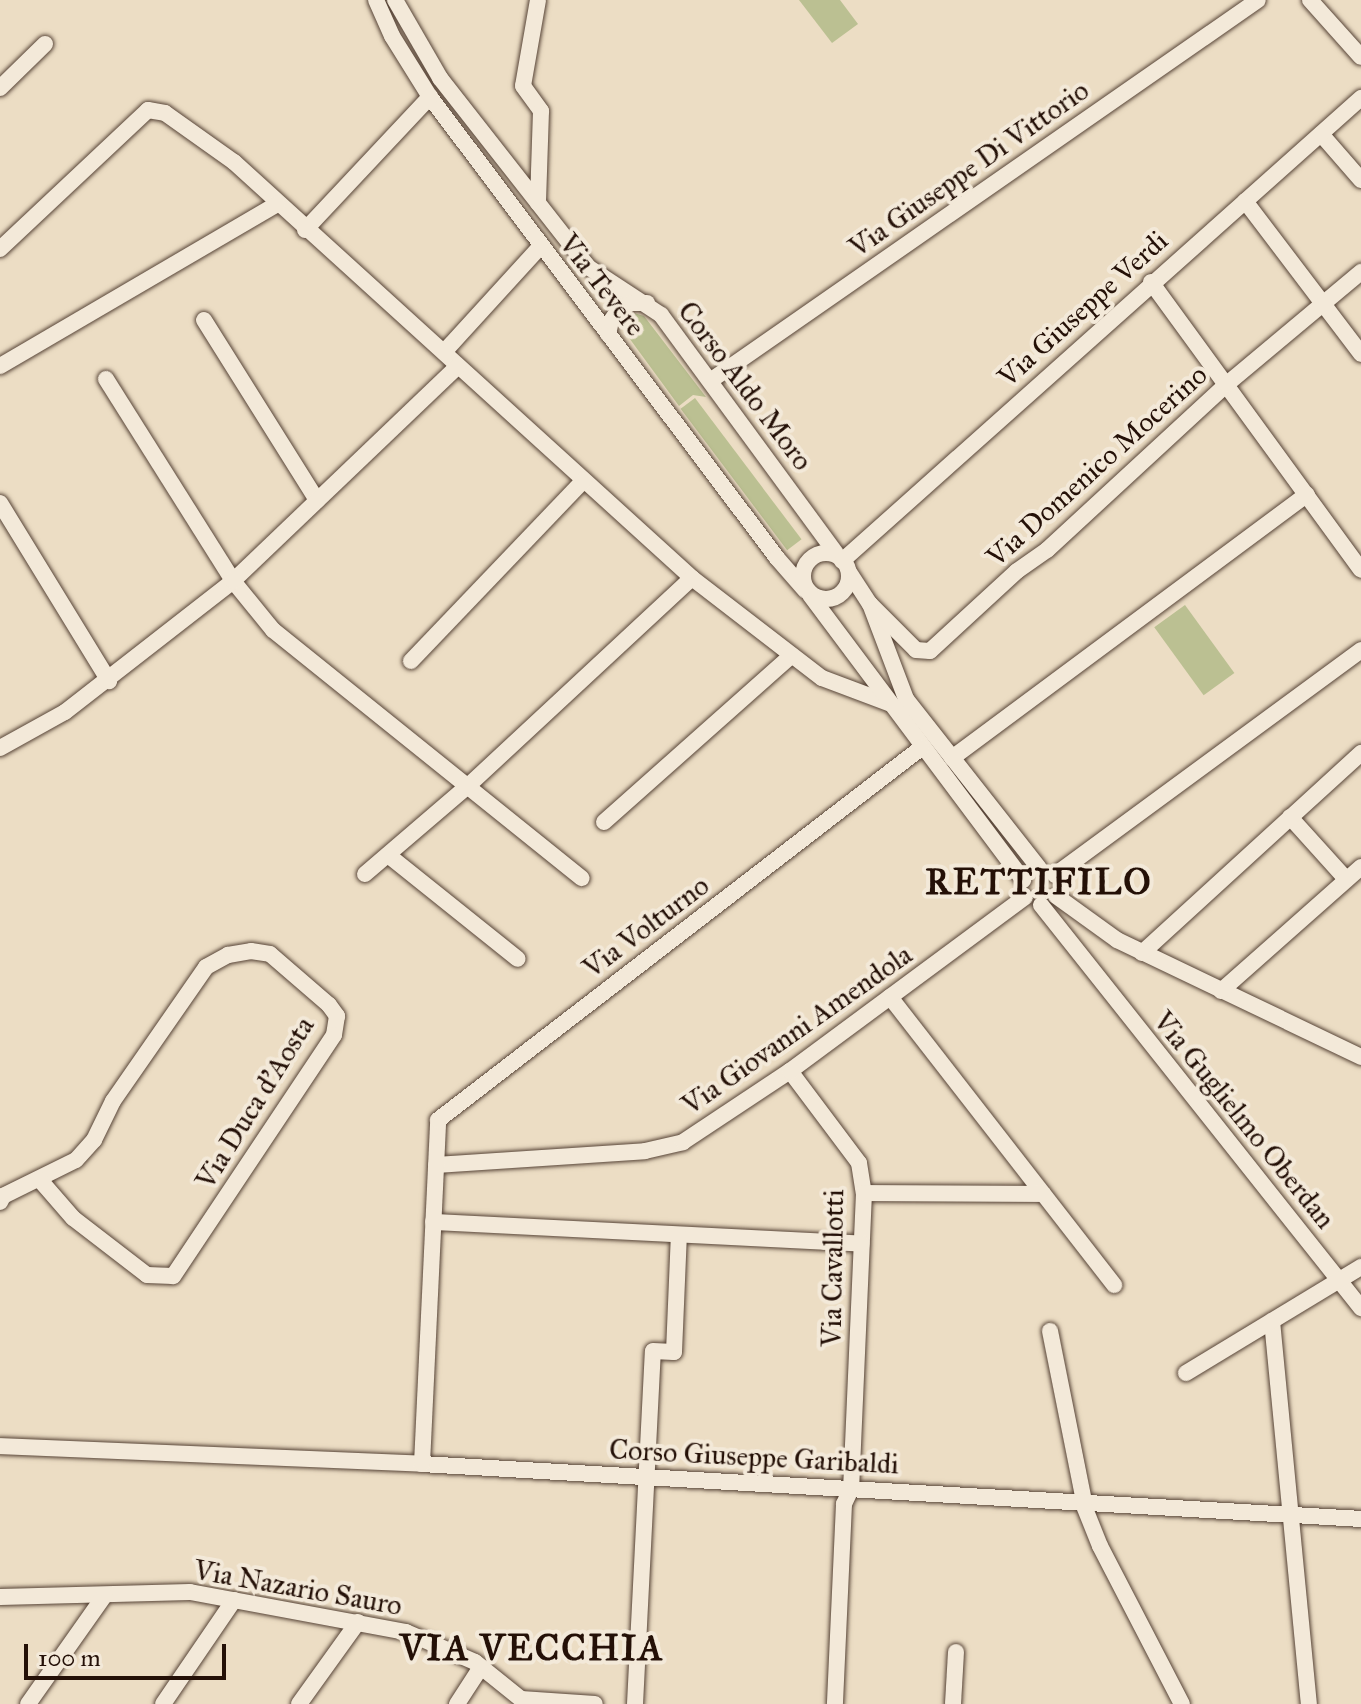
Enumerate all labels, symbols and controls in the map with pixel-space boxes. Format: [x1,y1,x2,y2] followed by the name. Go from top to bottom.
[843,74,1095,264] street label: Via Giuseppe Di Vittorio
[991,224,1175,394] street label: Via Giuseppe Verdi
[552,227,652,343] street label: Via Tevere
[671,295,819,477] street label: Corso Aldo Moro
[980,358,1214,574] street label: Via Domenico Mocerino
[925,861,1153,905] district label: RETTIFILO
[576,869,716,985] street label: Via Volturno
[676,938,918,1122] street label: Via Giovanni Amendola
[1146,1005,1342,1235] street label: Via Guglielmo Oberdan
[189,1011,321,1195] street label: Via Duca d'Aosta
[815,1189,851,1347] street label: Via Cavallotti
[608,1433,900,1481] street label: Corso Giuseppe Garibaldi
[191,1553,405,1623] street label: Via Nazario Sauro
[399,1627,665,1671] district label: VIA VECCHIA
[28,1628,230,1678] scale bar
[38,1643,101,1673] text: 100 m

